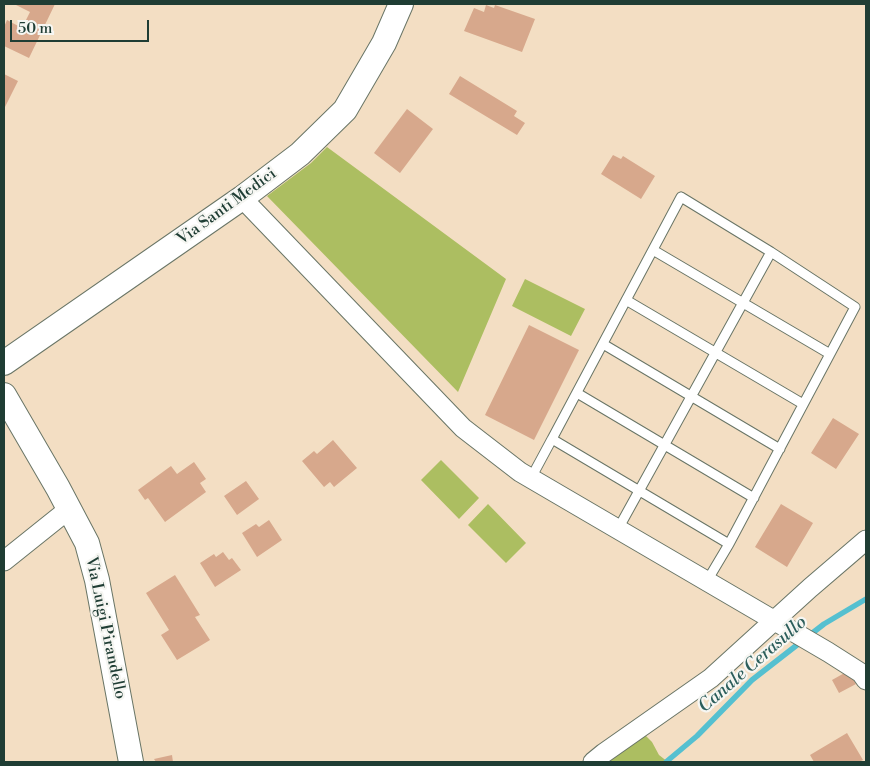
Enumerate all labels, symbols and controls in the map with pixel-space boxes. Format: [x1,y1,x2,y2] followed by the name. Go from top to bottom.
[12,10,151,42] scale bar
[18,19,52,38] text: 50 m
[174,164,280,250] street label: Via Santi Medici
[80,555,130,701] street label: Via Luigi Pirandello
[694,612,812,718] water label: Canale Cerasullo

